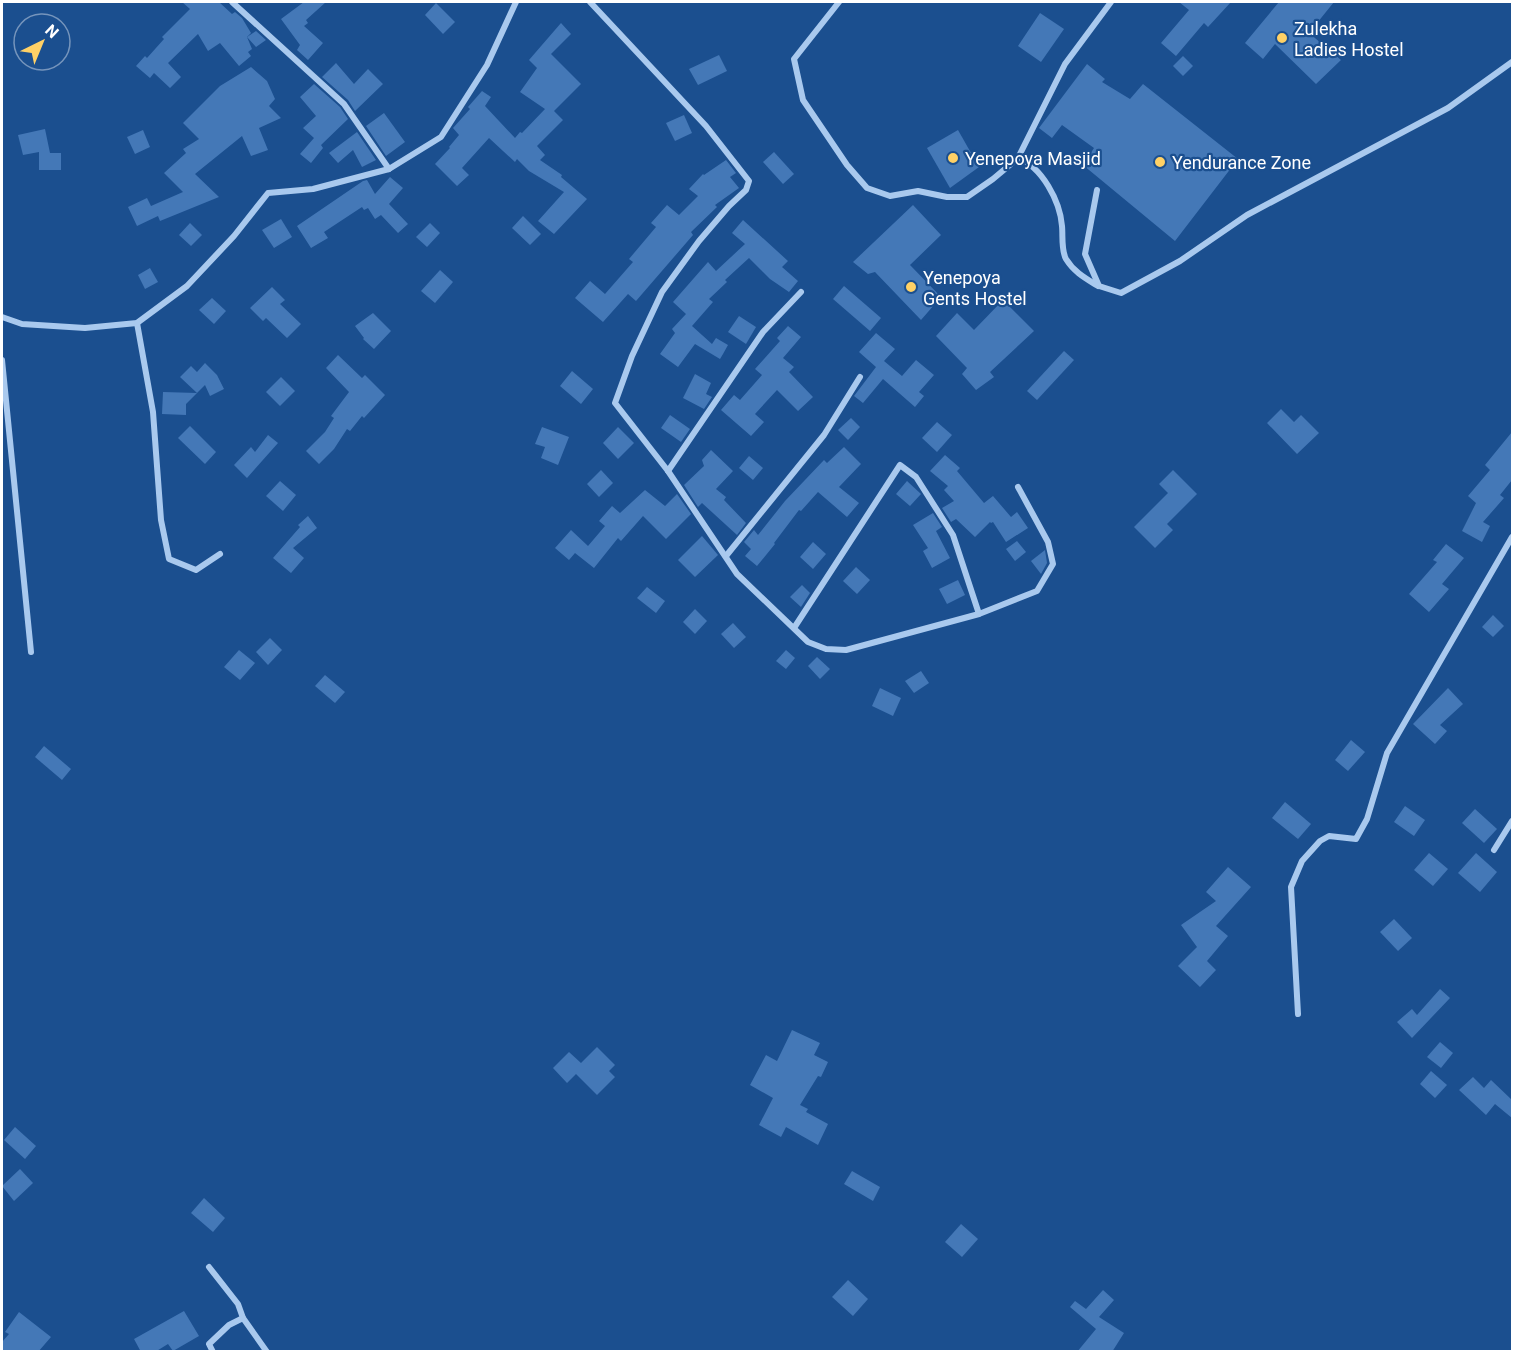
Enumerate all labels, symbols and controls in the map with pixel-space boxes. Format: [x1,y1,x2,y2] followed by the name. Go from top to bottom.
[12,12,72,72] north arrow
[1294,18,1404,60] place label: Zulekha Ladies Hostel
[41,21,62,42] text: N
[1275,31,1289,45] marker: Zulekha Ladies Hostel
[965,148,1101,169] place label: Yenepoya Masjid
[946,151,960,165] marker: Yenepoya Masjid
[1172,152,1311,173] place label: Yendurance Zone
[1153,155,1167,169] marker: Yendurance Zone
[923,267,1027,309] place label: Yenepoya Gents Hostel
[904,280,918,294] marker: Yenepoya Gents Hostel

